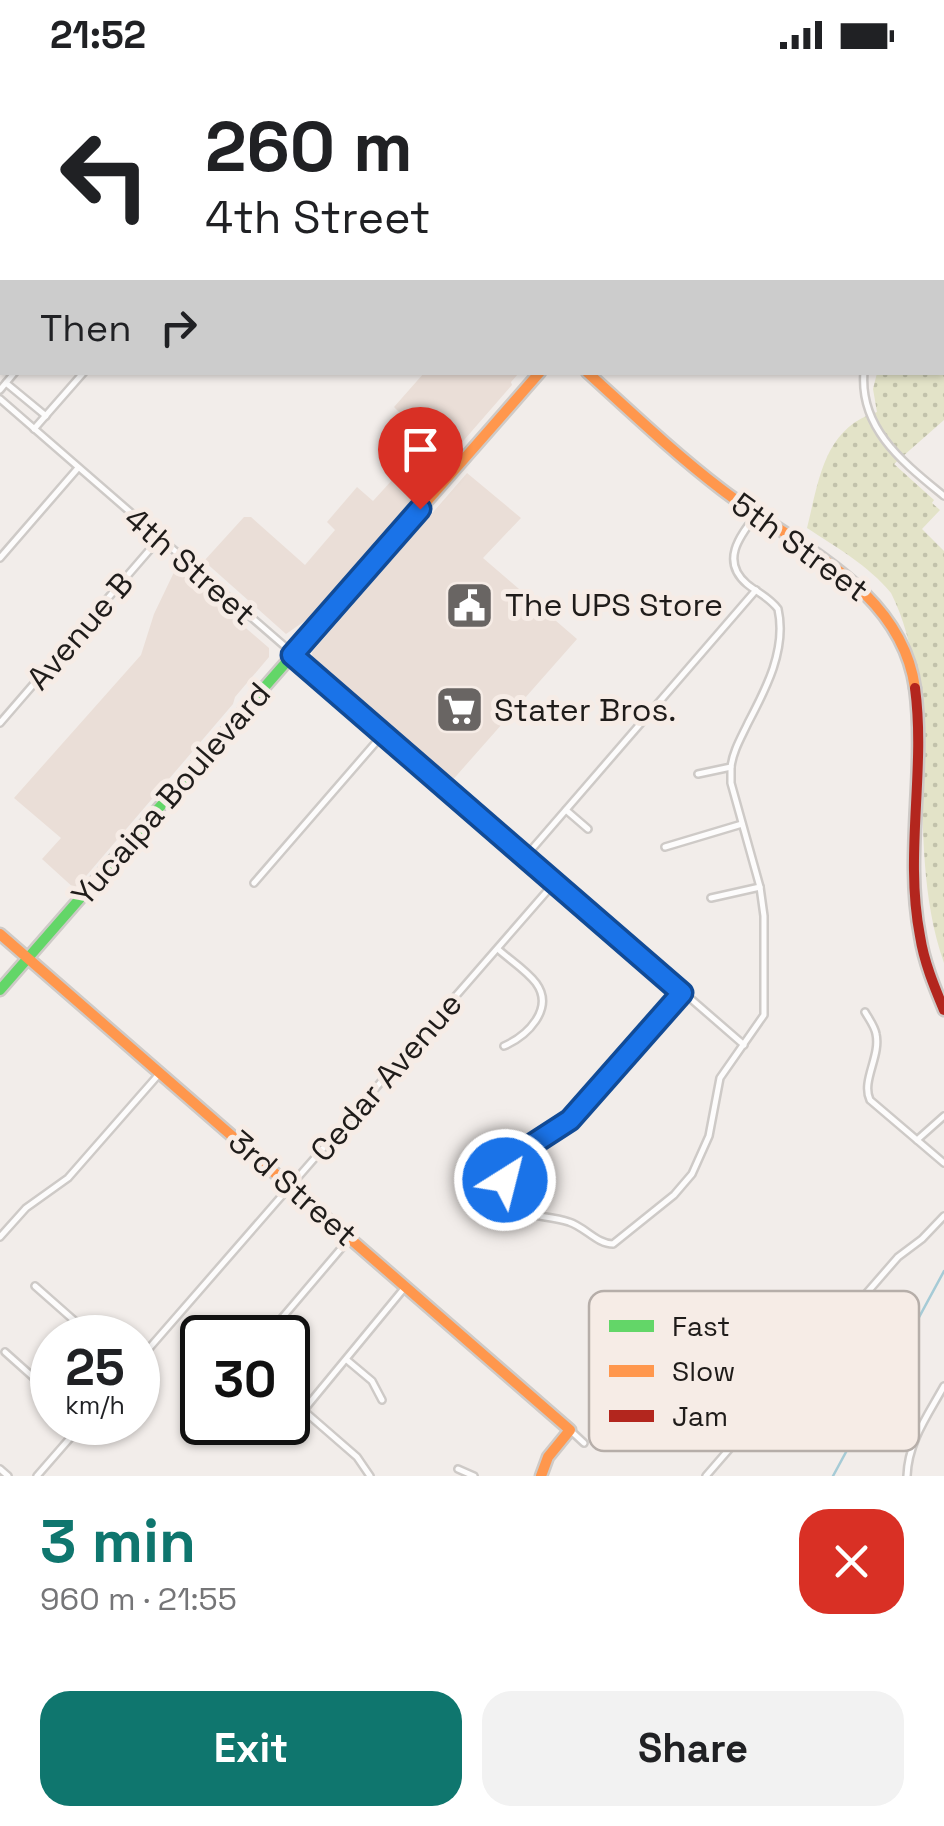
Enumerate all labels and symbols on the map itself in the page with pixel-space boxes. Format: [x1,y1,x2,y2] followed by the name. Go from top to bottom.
[378,407,463,510] pin
[724,484,876,610] street label: 5th Street
[116,498,264,634] street label: 4th Street
[18,564,142,698] street label: Avenue B
[444,579,496,631] public building icon: The UPS Store
[505,585,723,625] place label: The UPS Store
[63,674,279,914] street label: Yucaipa Boulevard
[433,684,485,736] supermarket icon: Stater Bros.
[494,690,676,730] place label: Stater Bros.
[302,984,470,1170] street label: Cedar Avenue
[220,1121,366,1255] street label: 3rd Street
[453,1128,557,1232] position arrow
[589,1291,919,1451] legend
[672,1308,730,1344] text: Fast
[180,1315,310,1445] speed limit sign: 30
[672,1353,735,1389] text: Slow
[672,1398,728,1434] text: Jam

